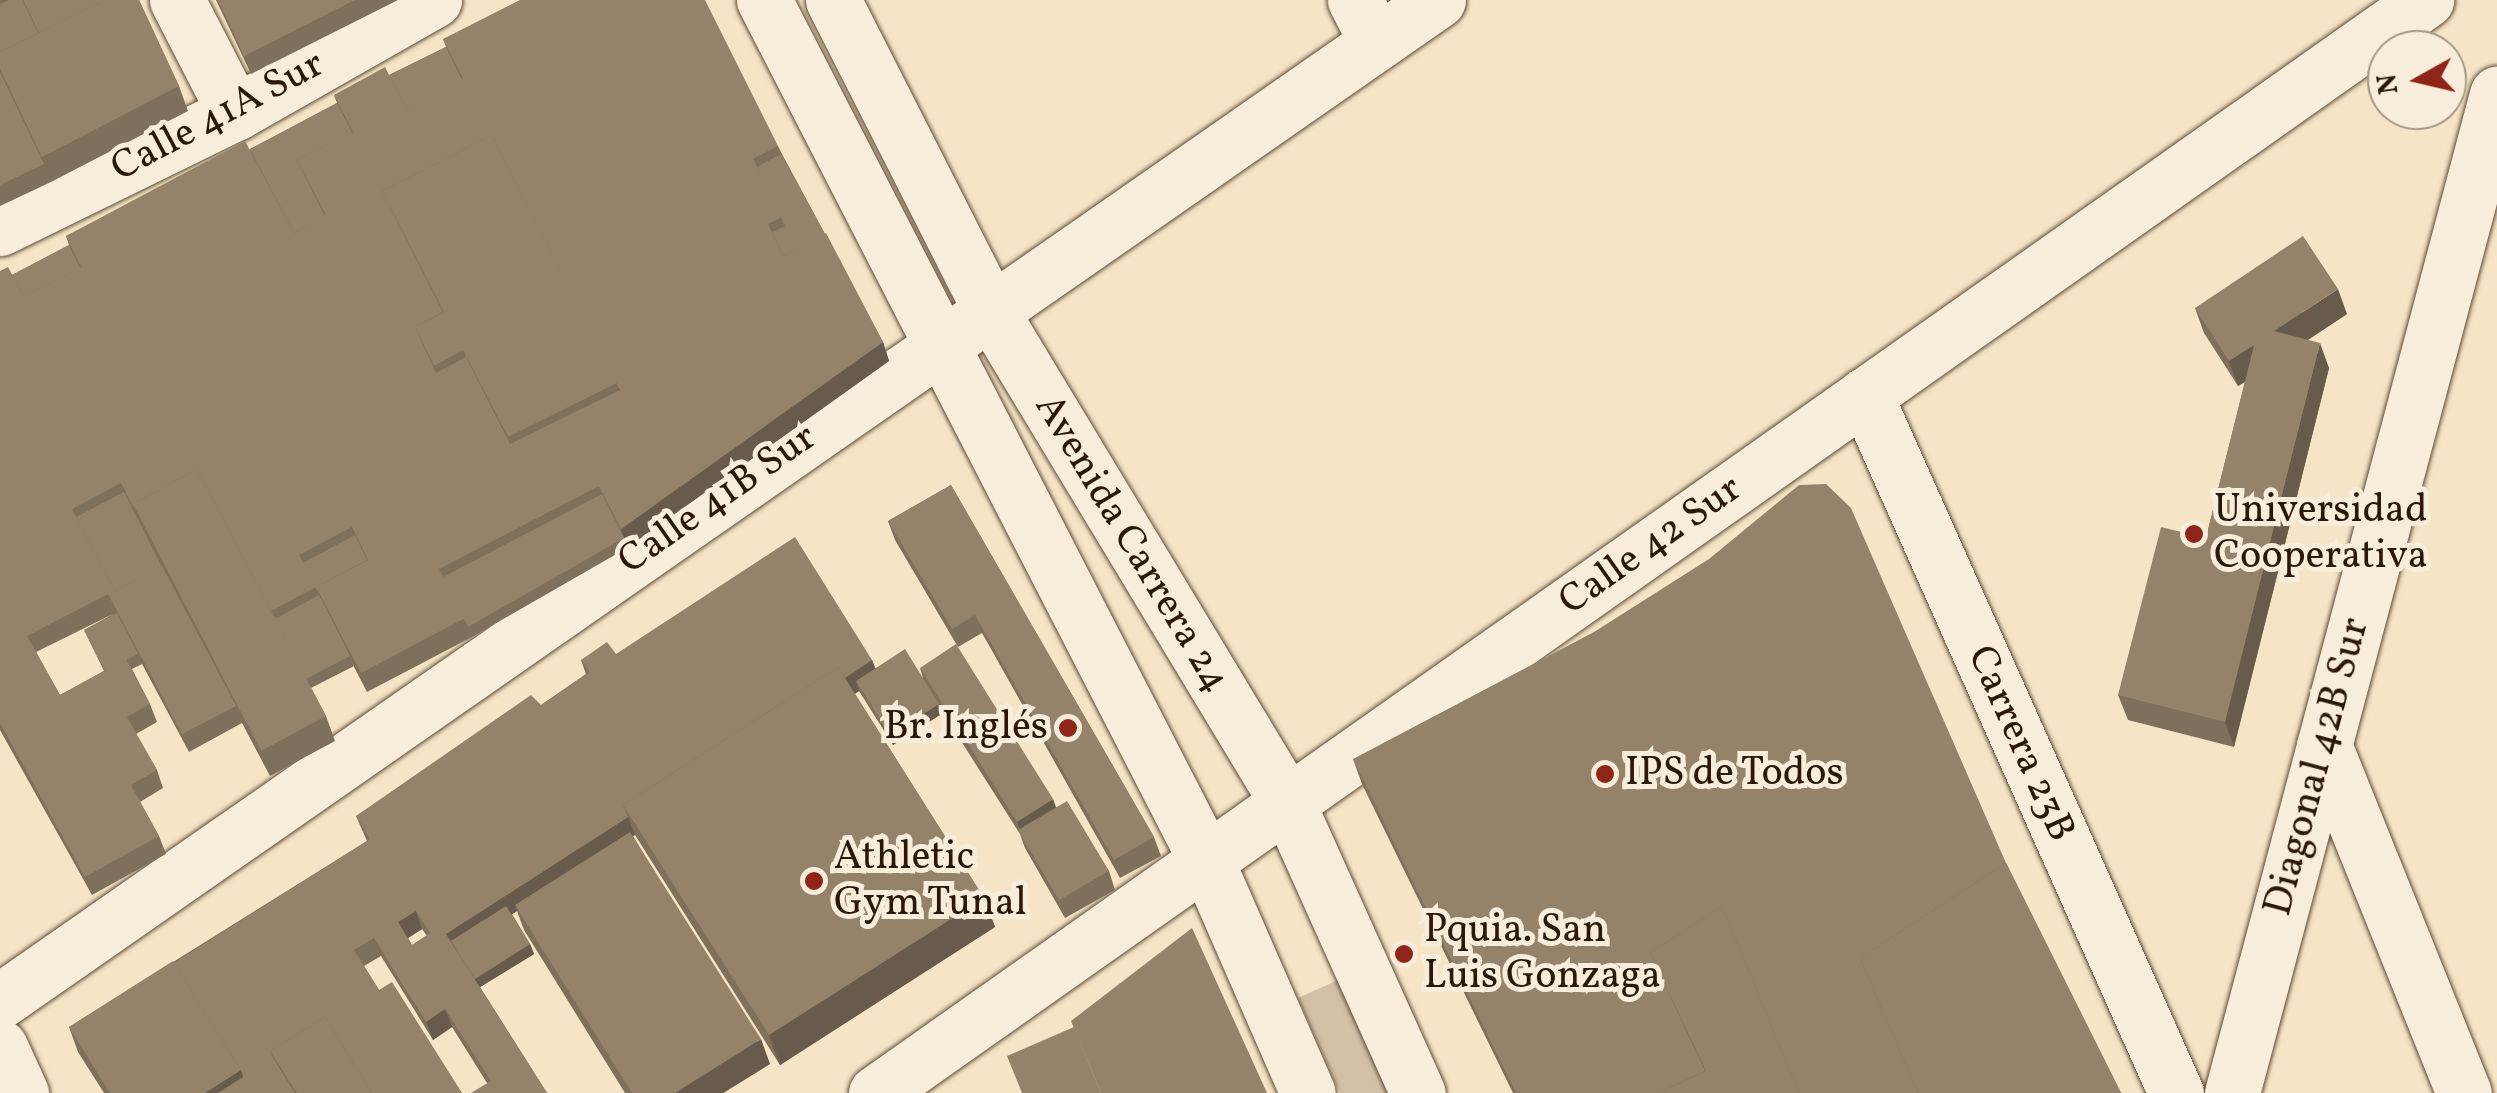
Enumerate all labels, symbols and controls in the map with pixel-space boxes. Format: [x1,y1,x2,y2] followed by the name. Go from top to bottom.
[2367,30,2467,130] north arrow
[103,41,333,193] street label: Calle 41A Sur
[2368,71,2410,97] text: N
[1023,386,1239,702] street label: Avenida Carrera 24
[610,414,826,586] street label: Calle 41B Sur
[1551,466,1751,626] street label: Calle 42 Sur
[2214,487,2428,581] place label: Universidad Cooperativa
[2183,523,2205,545] marker: Universidad Cooperativa
[2255,613,2381,921] street label: Diagonal 42B Sur
[1956,639,2084,849] street label: Carrera 23B
[884,704,1048,752] place label: Br. Inglés
[1057,717,1079,739] marker: Br. Inglés
[1625,750,1845,798] place label: IPS de Todos
[1594,763,1616,785] marker: IPS de Todos
[834,834,1028,928] place label: Athletic Gym Tunal
[803,870,825,892] marker: Athletic Gym Tunal
[1424,907,1661,1001] place label: Pquia. San Luis Gonzaga
[1393,943,1415,965] marker: Pquia. San Luis Gonzaga

